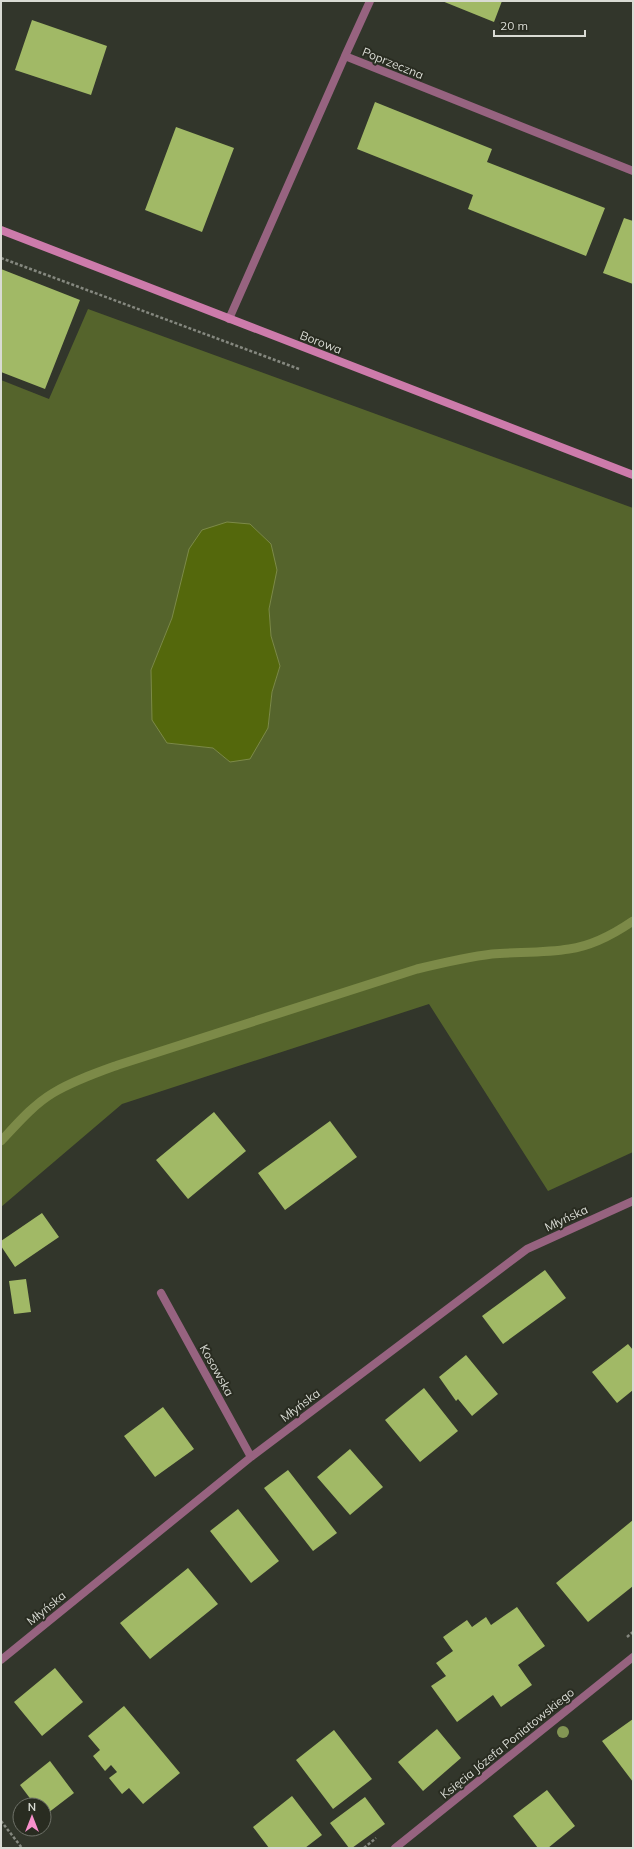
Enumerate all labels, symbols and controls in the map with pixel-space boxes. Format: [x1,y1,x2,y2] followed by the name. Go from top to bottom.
[494,12,585,38] scale bar
[500,18,528,33] text: 20 m
[360,44,426,82] street label: Poprzeczna
[298,327,344,357] street label: Borowa
[542,1202,590,1234] street label: Młyńska
[197,1342,237,1398] street label: Kosowska
[277,1385,323,1425] street label: Młyńska
[23,1588,69,1628] street label: Młyńska
[437,1684,577,1802] street label: Księcia Józefa Poniatowskiego
[12,1797,52,1837] north arrow
[28,1800,36,1814] text: N

